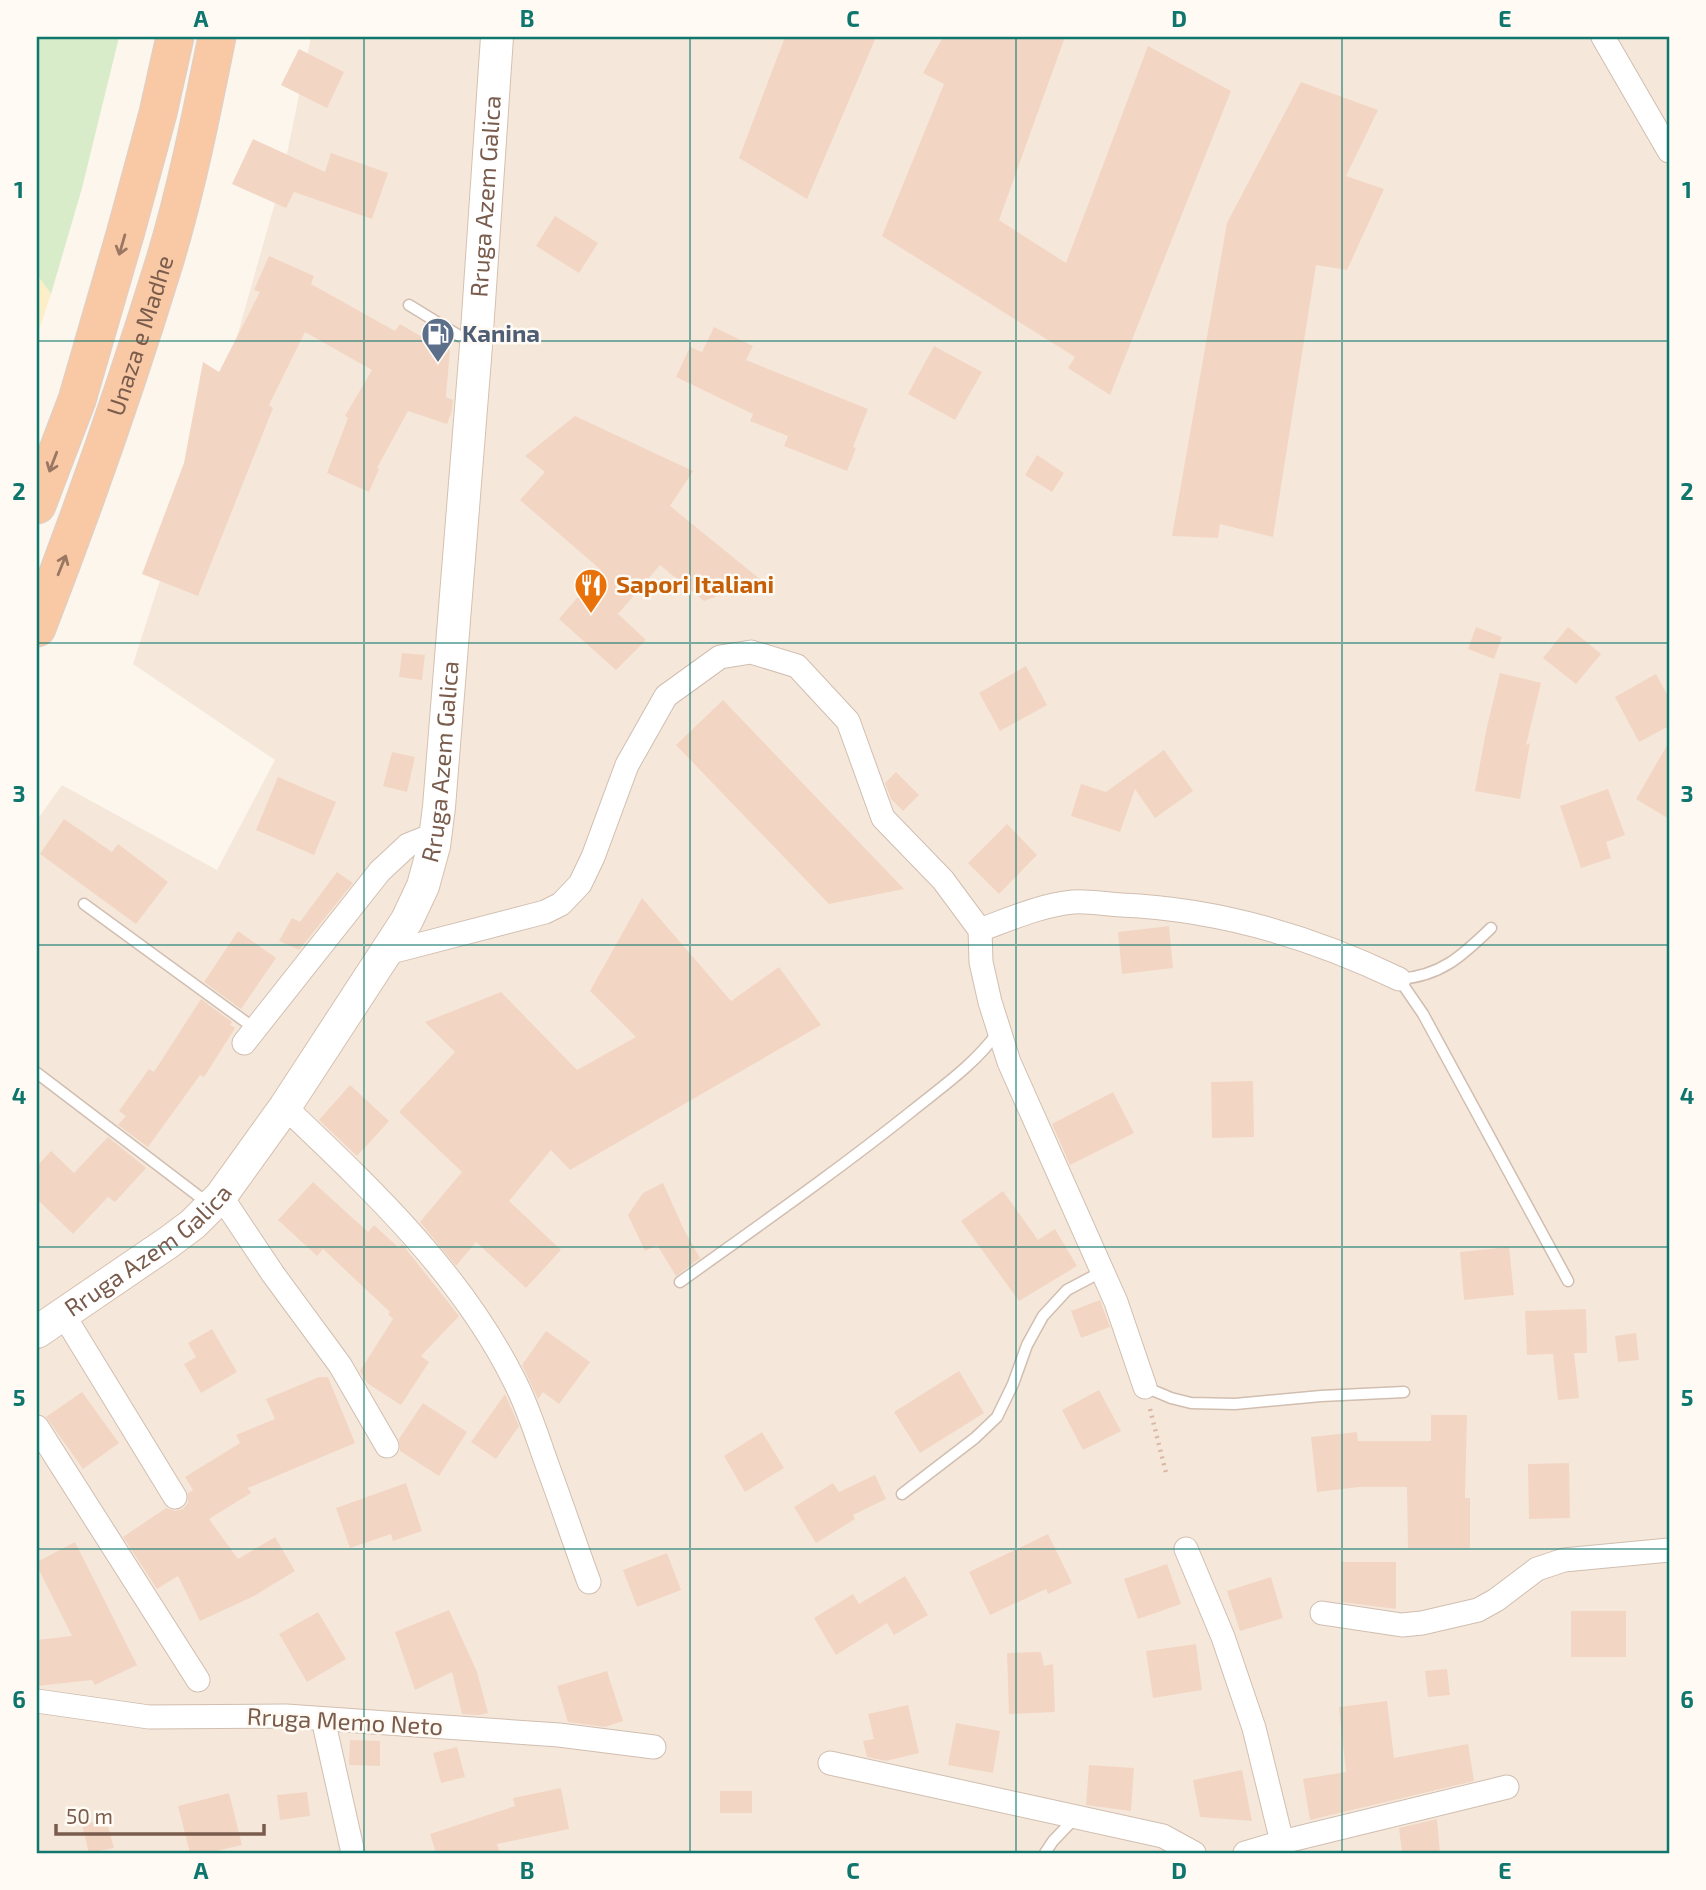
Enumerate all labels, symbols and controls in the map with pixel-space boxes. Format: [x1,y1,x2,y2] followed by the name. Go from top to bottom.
[193,4,209,32] text: A
[520,4,534,32] text: B
[846,4,860,32] text: C
[1171,4,1187,32] text: D
[1498,4,1512,32] text: E
[463,95,506,298] street label: Rruga Azem Galica
[14,175,24,203] text: 1
[1682,175,1692,203] text: 1
[115,234,128,256] one-way arrow
[100,252,179,419] street label: Unaza e Madhe
[419,315,457,364] fuel station icon: Kanina
[462,318,540,347] place label: Kanina
[46,450,58,472] one-way arrow
[12,477,26,505] text: 2
[1680,477,1694,505] text: 2
[56,554,69,576] one-way arrow
[572,566,610,615] restaurant icon: Sapori Italiani
[616,569,774,598] place label: Sapori Italiani
[414,660,464,865] street label: Rruga Azem Galica
[12,779,26,807] text: 3
[1680,779,1694,807] text: 3
[12,1081,26,1109] text: 4
[1680,1081,1694,1109] text: 4
[58,1179,237,1322] street label: Rruga Azem Galica
[13,1383,25,1411] text: 5
[1681,1383,1693,1411] text: 5
[12,1685,26,1713] text: 6
[1680,1685,1694,1713] text: 6
[246,1701,444,1740] street label: Rruga Memo Neto
[56,1792,264,1836] scale bar
[66,1803,113,1828] text: 50 m
[193,1856,209,1884] text: A
[520,1856,534,1884] text: B
[846,1856,860,1884] text: C
[1171,1856,1187,1884] text: D
[1498,1856,1512,1884] text: E

